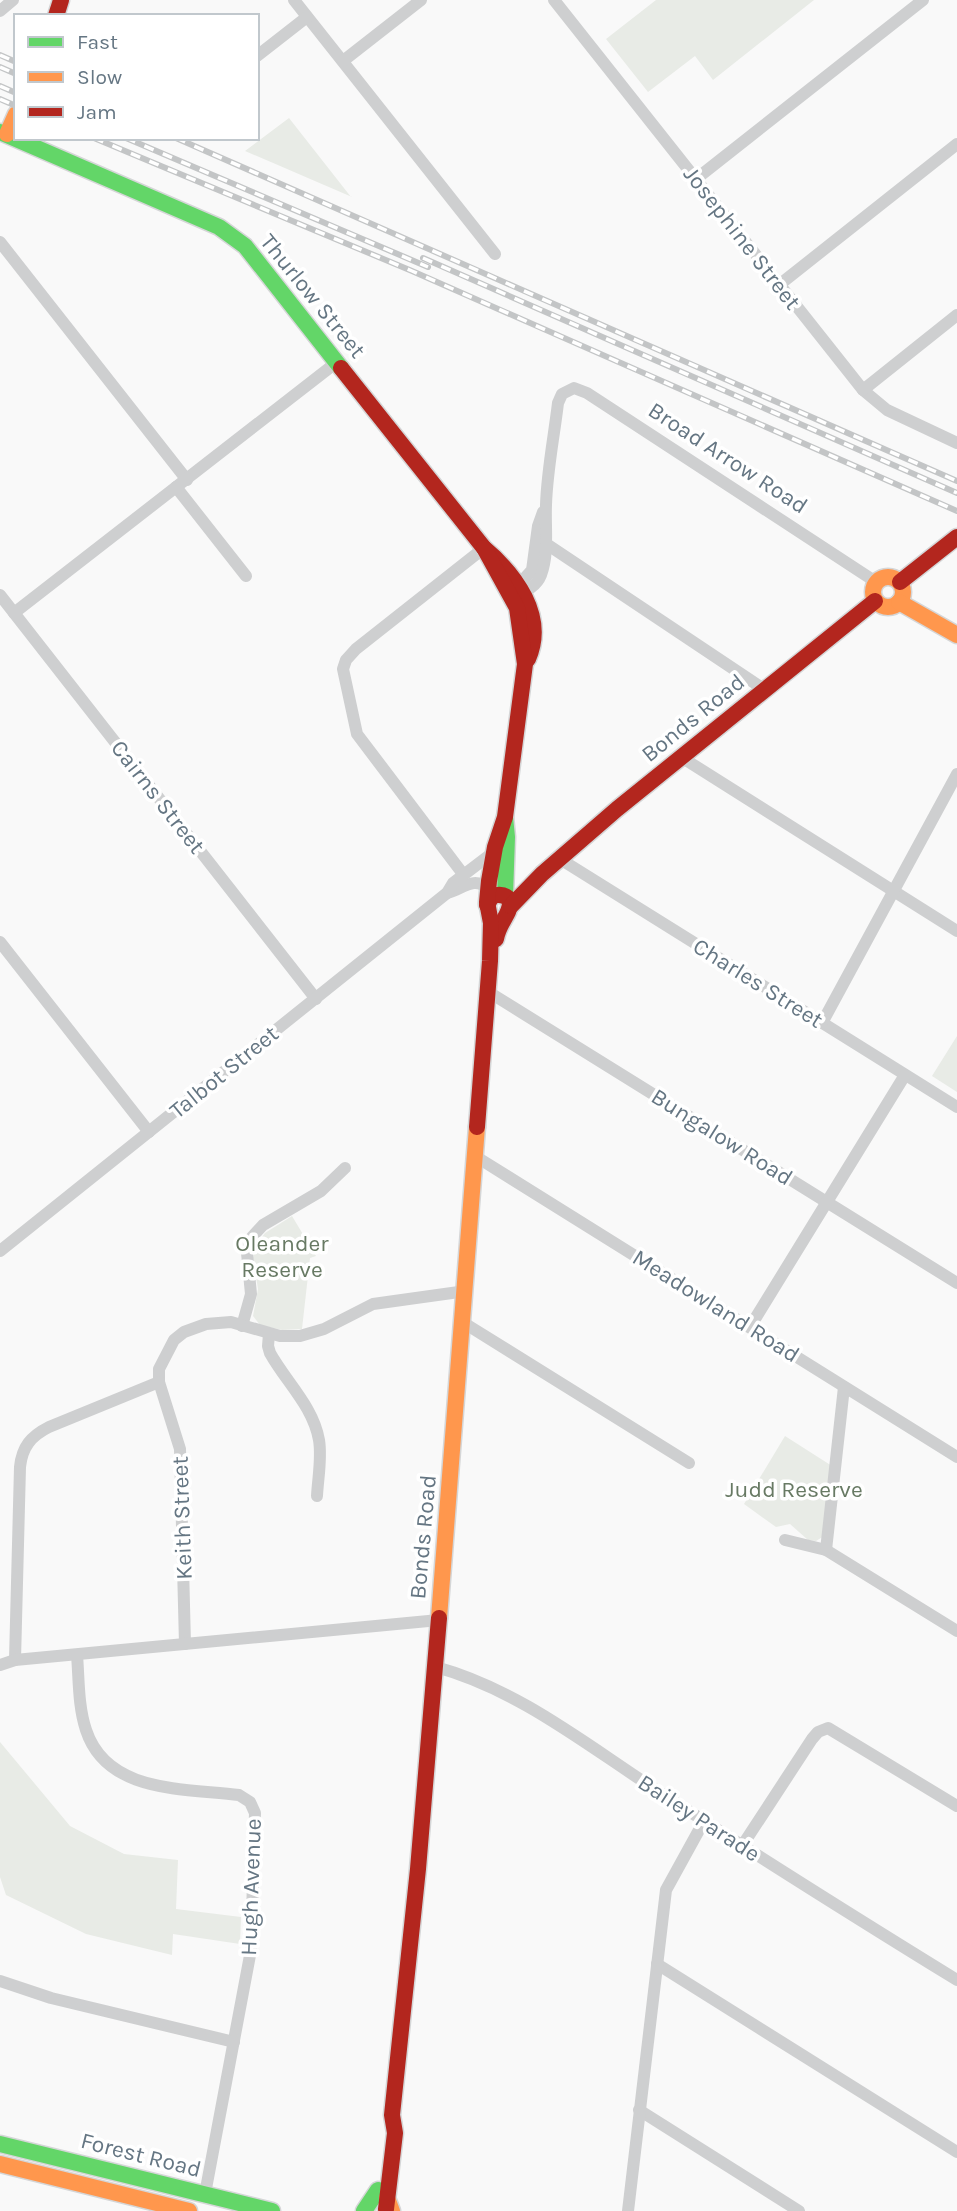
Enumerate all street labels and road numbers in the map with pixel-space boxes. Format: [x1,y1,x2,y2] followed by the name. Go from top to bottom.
[678,161,806,315] street label: Josephine Street
[255,228,372,364] street label: Thurlow Street
[643,396,813,520] street label: Broad Arrow Road
[636,668,750,768] street label: Bonds Road
[105,735,211,859] street label: Cairns Street
[688,932,828,1034] street label: Charles Street
[164,1020,284,1124] street label: Talbot Street
[646,1083,798,1191] street label: Bungalow Road
[627,1244,805,1368] street label: Meadowland Road
[166,1455,198,1580] street label: Keith Street
[404,1474,442,1600] street label: Bonds Road
[633,1769,765,1867] street label: Bailey Parade
[235,1818,267,1956] street label: Hugh Avenue
[78,2127,204,2183] street label: Forest Road

